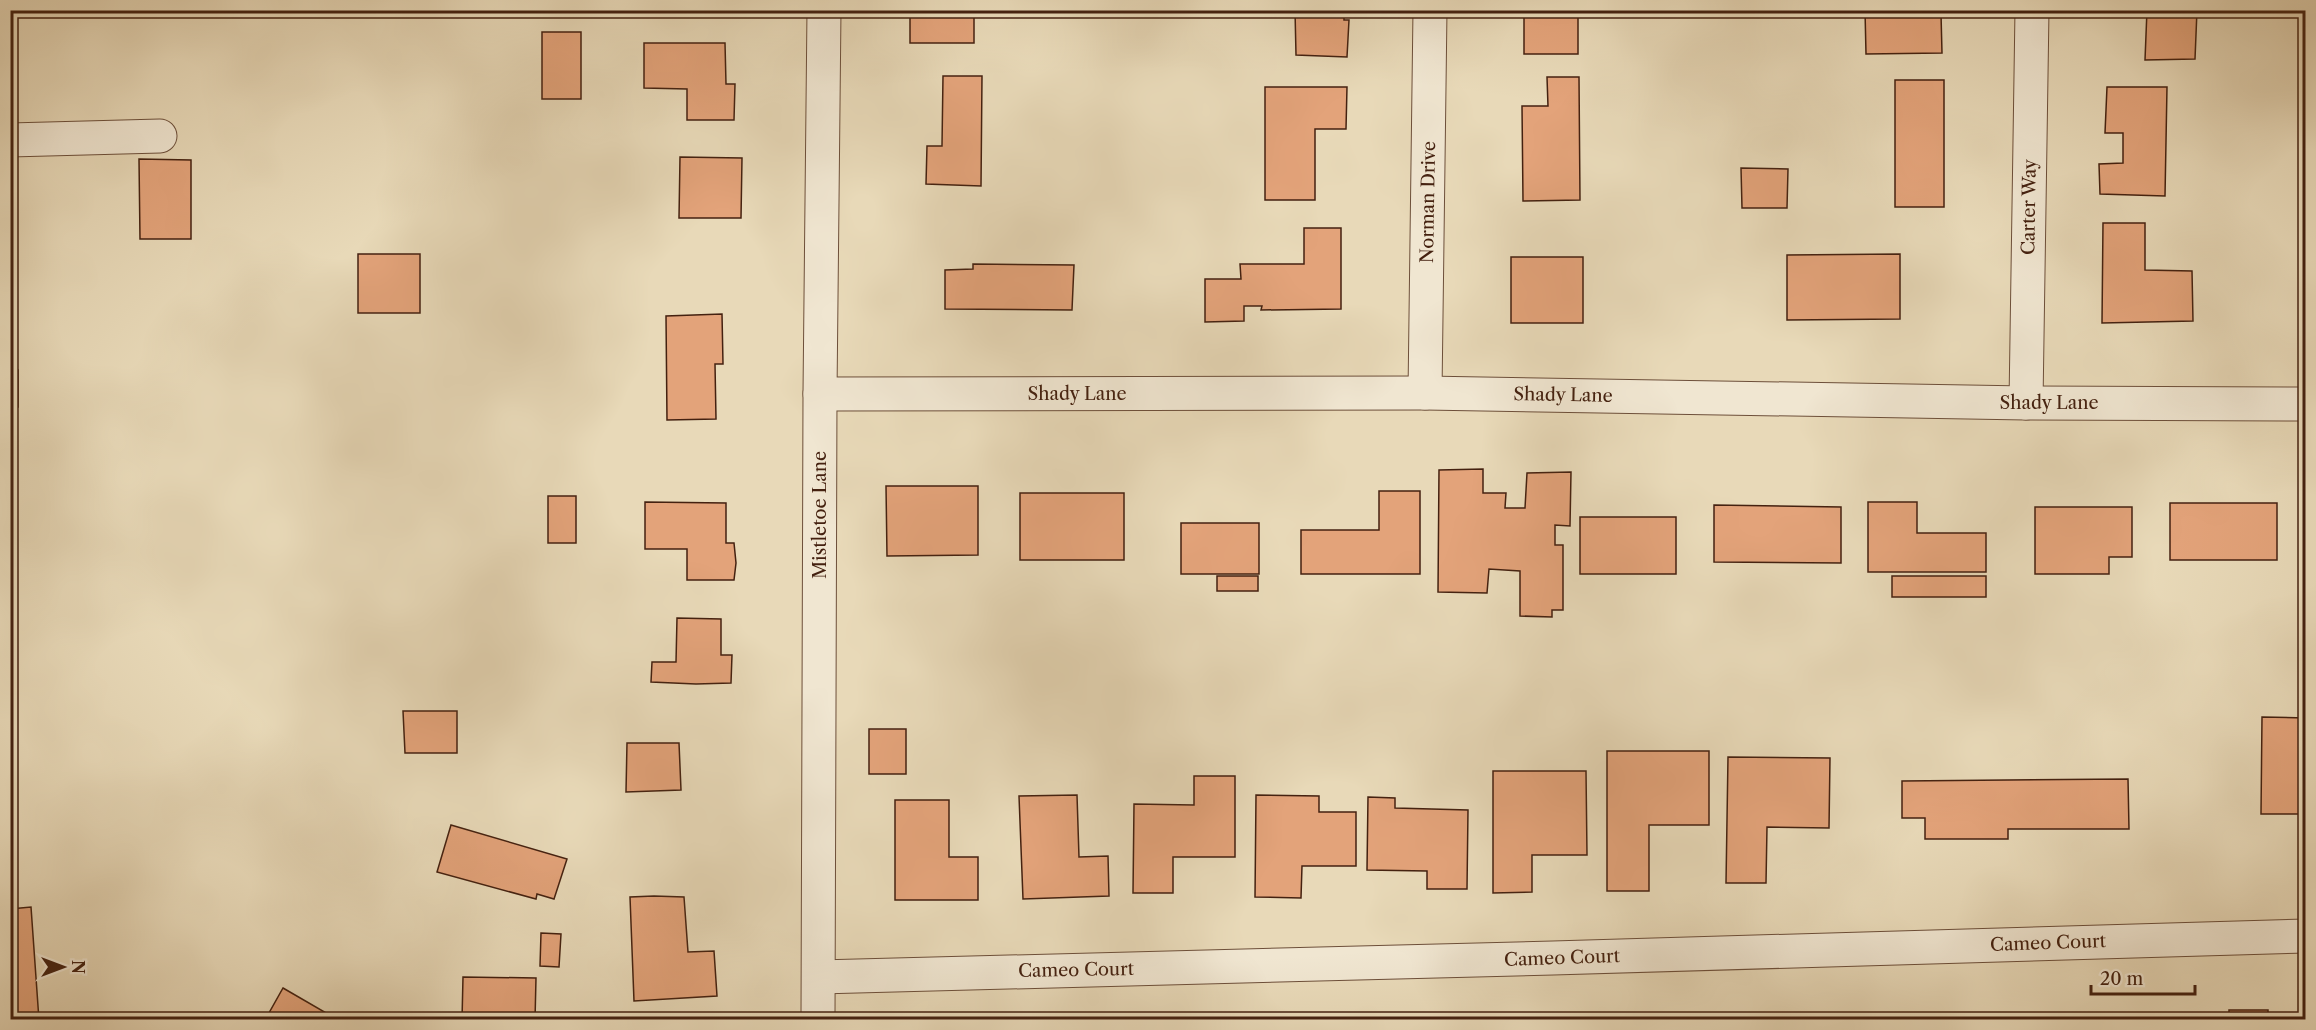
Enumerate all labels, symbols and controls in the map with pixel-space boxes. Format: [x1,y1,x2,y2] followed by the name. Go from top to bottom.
[1416,141,1440,263] street label: Norman Drive
[2017,158,2041,255] street label: Carter Way
[1027,383,1127,405] street label: Shady Lane
[1513,383,1613,407] street label: Shady Lane
[1999,392,2099,414] street label: Shady Lane
[809,451,831,579] street label: Mistletoe Lane
[1990,930,2107,956] street label: Cameo Court
[33,937,93,997] north arrow
[1504,945,1621,971] street label: Cameo Court
[1018,958,1135,982] street label: Cameo Court
[2091,958,2194,996] scale bar
[68,960,88,974] text: N
[2100,968,2144,990] text: 20 m

